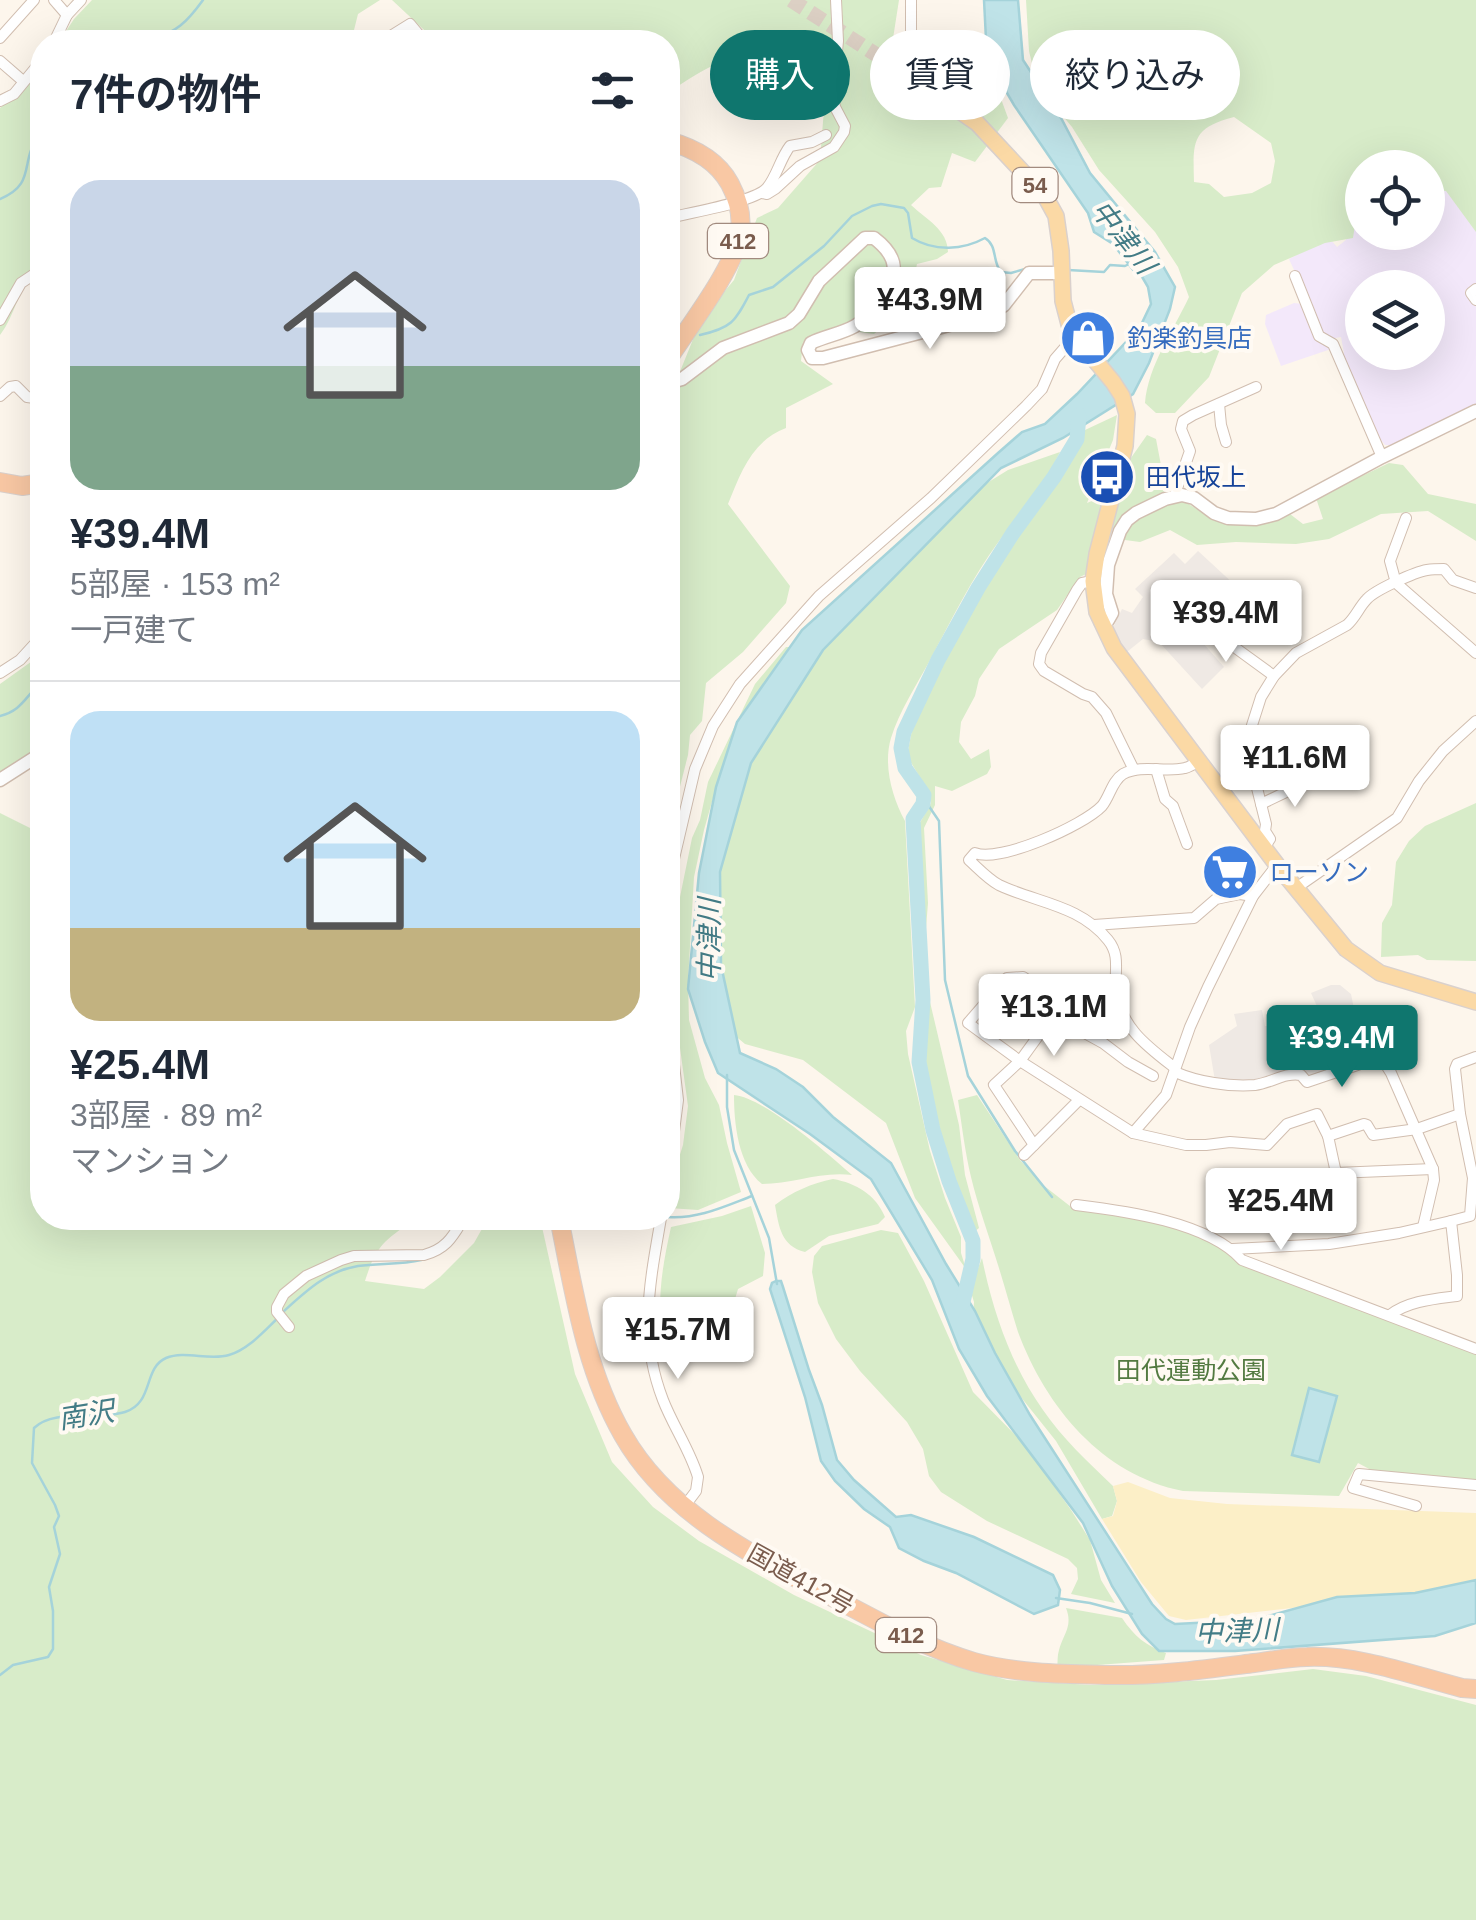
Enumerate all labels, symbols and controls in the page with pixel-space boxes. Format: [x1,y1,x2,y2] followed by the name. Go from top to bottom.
[710,30,850,120] chip: 購入
[870,30,1010,120] chip: 賃貸
[1030,30,1240,120] chip: 絞り込み
[585,63,640,118] icon: filters
[70,71,261,118] text: 7件の物件
[1345,150,1445,370] map controls
[1345,150,1445,250] button: locate
[1012,168,1058,202] road number: 54
[1085,194,1163,282] water label: 中津川
[708,224,768,258] road number: 412
[265,245,445,425] icon: home
[849,267,1011,352] pin: ¥43.9M
[1345,270,1445,370] button: layers
[877,281,983,317] text: ¥43.9M
[1058,308,1118,368] shop icon: 釣楽釣具店
[1127,324,1252,352] place label: 釣楽釣具店
[1077,447,1137,507] bus stop icon: 田代坂上
[1146,463,1246,491] place label: 田代坂上
[70,510,210,557] text: ¥39.4M
[70,566,280,602] text: 5部屋 · 153 m²
[1145,580,1307,665] pin: ¥39.4M
[1173,594,1279,630] text: ¥39.4M
[70,612,198,648] text: 一戸建て
[1214,725,1376,810] pin: ¥11.6M
[1243,739,1347,775] text: ¥11.6M
[265,776,445,956] icon: home
[1200,842,1260,902] supermarket icon: ローソン
[1269,858,1369,886] place label: ローソン
[694,895,725,982] water label: 中津川
[973,974,1135,1059] pin: ¥13.1M
[1001,988,1107,1024] text: ¥13.1M
[1261,1005,1423,1090] pin: ¥39.4M
[1289,1019,1395,1055] text: ¥39.4M
[70,1041,210,1088] text: ¥25.4M
[70,1097,262,1133] text: 3部屋 · 89 m²
[70,1143,230,1179] text: マンション
[1200,1168,1362,1253] pin: ¥25.4M
[1228,1182,1334,1218] text: ¥25.4M
[597,1297,759,1382] pin: ¥15.7M
[625,1311,731,1347] text: ¥15.7M
[1116,1356,1266,1384] park label: 田代運動公園
[56,1395,120,1435] water label: 南沢
[743,1538,859,1620] street label: 国道412号
[1194,1614,1283,1648] water label: 中津川
[876,1618,936,1652] road number: 412

